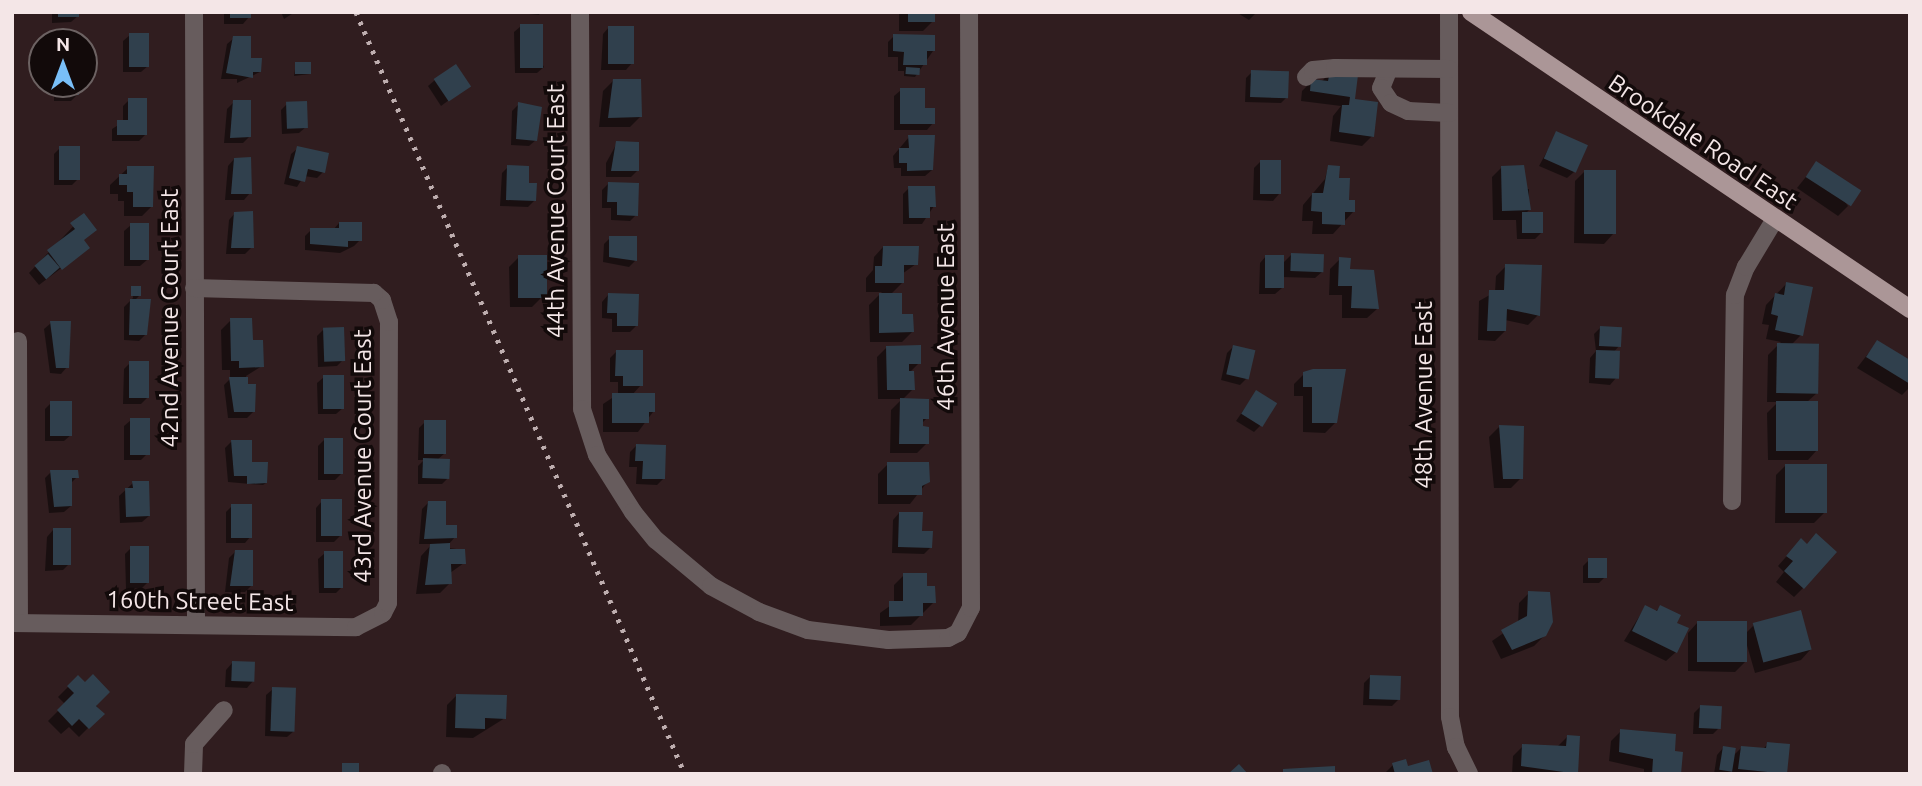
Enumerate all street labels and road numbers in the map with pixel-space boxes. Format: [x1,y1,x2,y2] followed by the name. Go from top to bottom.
[1603,68,1803,216] street label: Brookdale Road East
[542,84,570,338] street label: 44th Avenue Court East
[156,189,184,447] street label: 42nd Avenue Court East
[932,223,960,411] street label: 46th Avenue East
[1410,301,1438,489] street label: 48th Avenue East
[349,329,377,583] street label: 43rd Avenue Court East
[106,585,294,617] street label: 160th Street East

